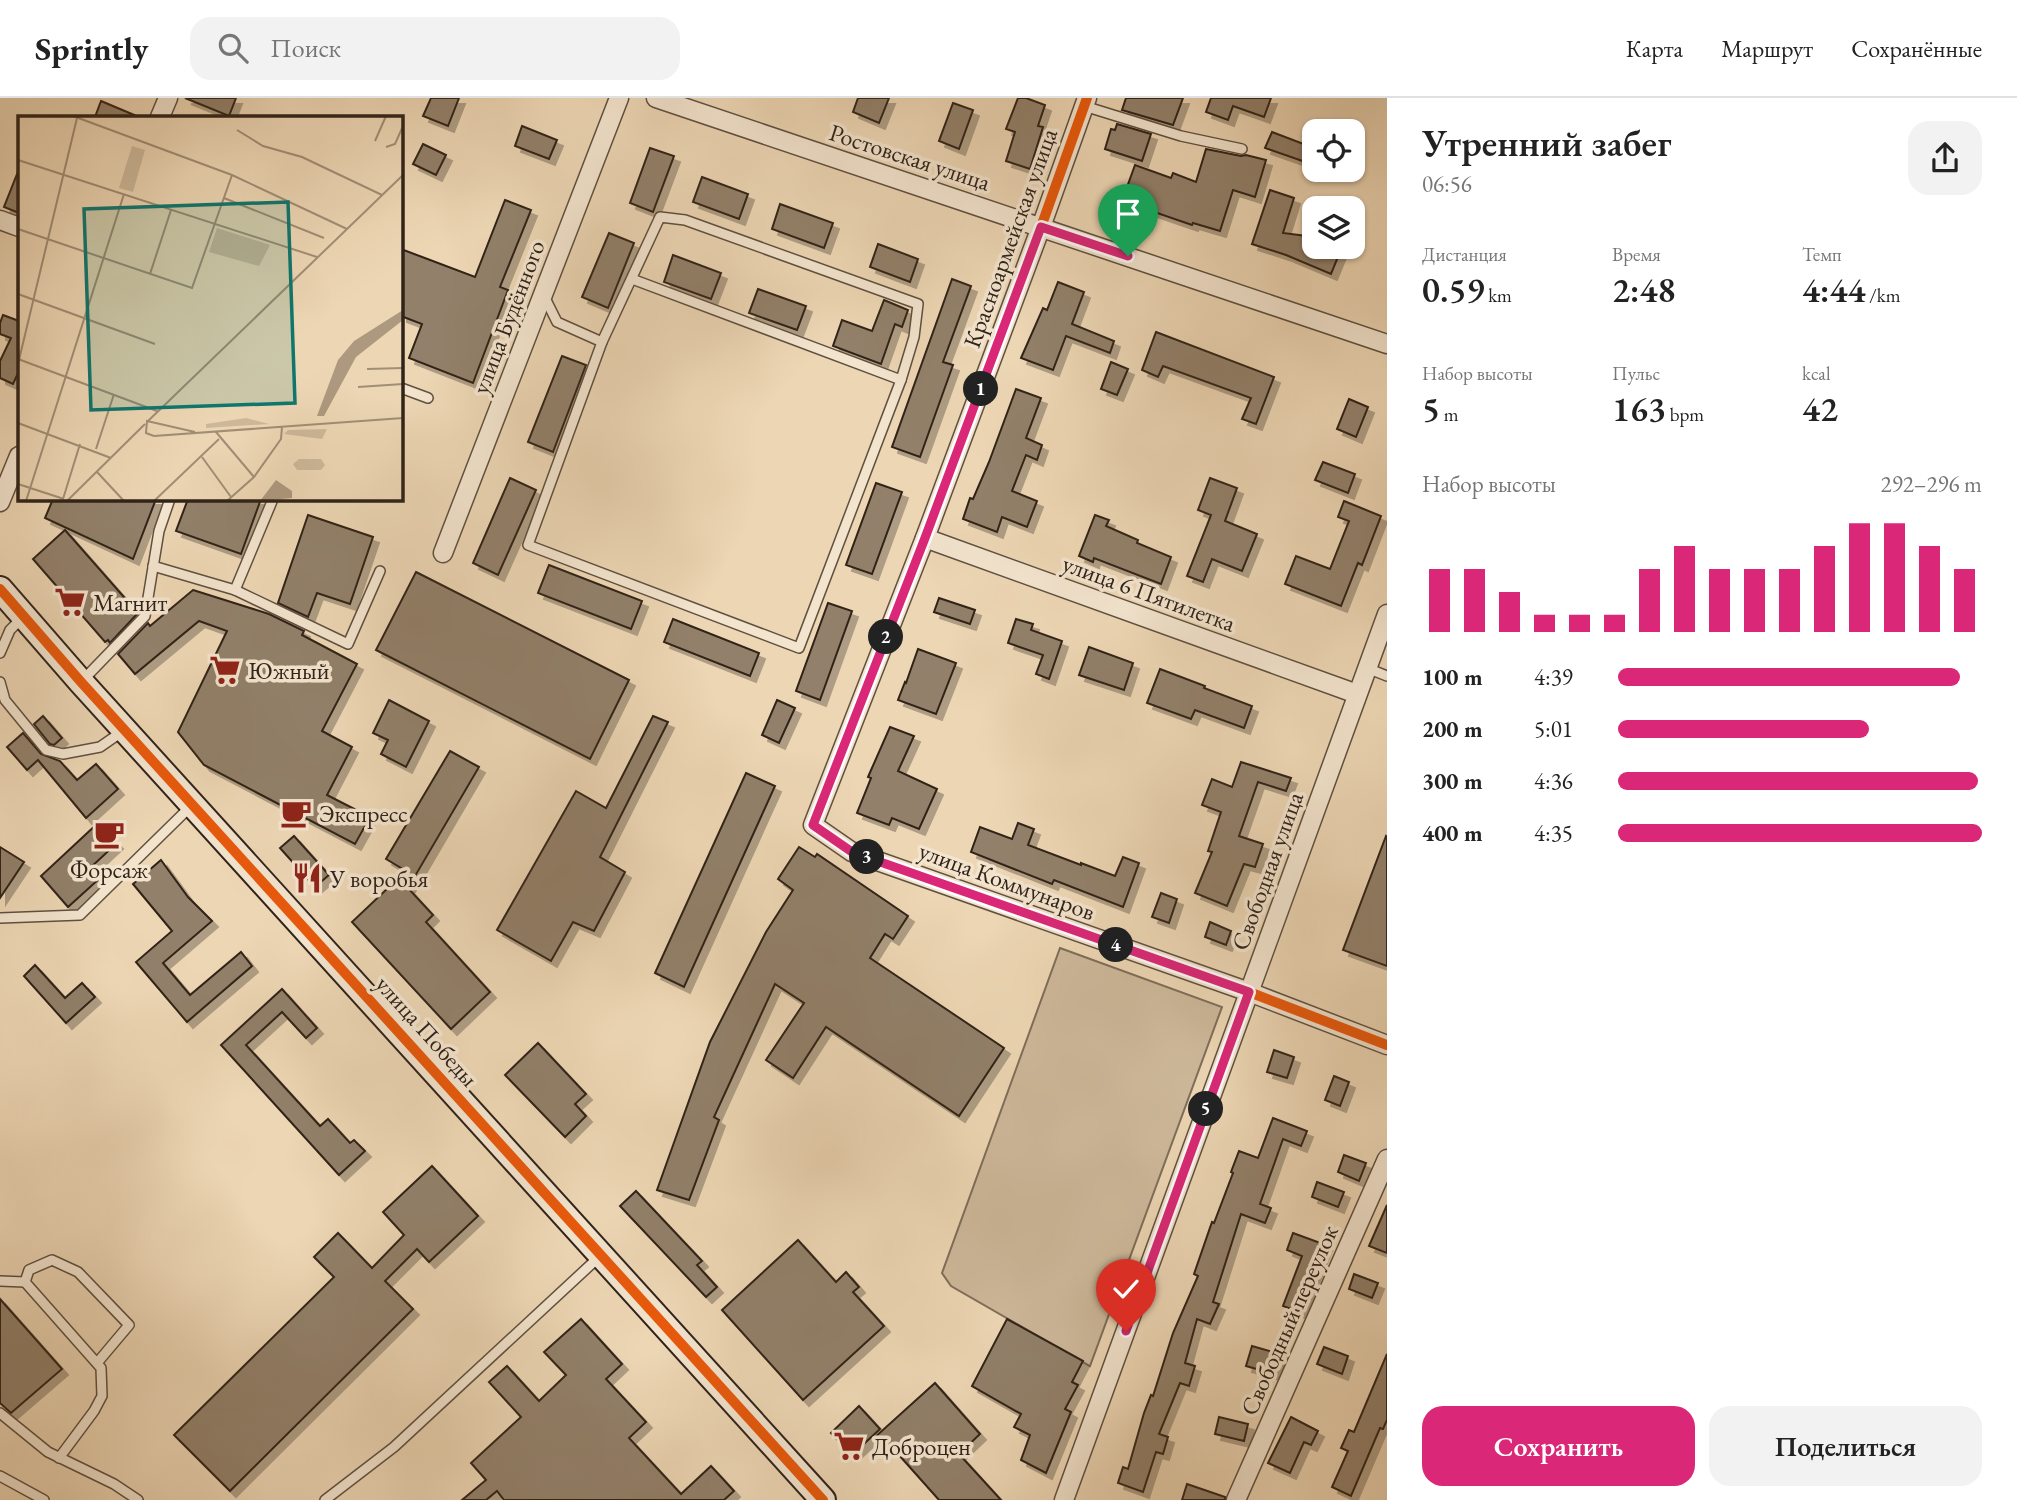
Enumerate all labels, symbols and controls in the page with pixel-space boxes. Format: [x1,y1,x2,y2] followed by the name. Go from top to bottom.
[190,17,680,80] search box
[35,27,148,70] text: Sprintly
[214,29,252,67] icon: search
[270,31,341,65] text: Поиск
[1626,33,1683,64] text: Карта
[1721,33,1813,64] text: Маршрут
[1851,33,1982,64] text: Сохранённые
[18,116,402,500] inset map
[826,116,995,198] street label: Ростовская улица
[1422,118,1672,167] text: Утренний забег
[1302,119,1365,259] map controls
[1302,119,1365,182] button: locate
[1908,121,1982,195] button: share
[956,124,1064,352] street label: Красноармейская улица
[1422,169,1472,199] text: 06:56
[1098,184,1158,256] pin
[1109,195,1147,233] icon: arrive
[1302,196,1365,259] button: layers
[464,236,552,398] street label: улица Будённого
[1422,242,1507,267] text: Дистанция
[1612,242,1661,267] text: Время
[1802,242,1842,267] text: Темп
[1422,267,1484,312] text: 0.59
[1612,267,1675,312] text: 2:48
[1802,267,1865,312] text: 4:44
[1484,283,1512,308] text: km
[1865,283,1900,308] text: /km
[1422,361,1533,386] text: Набор высоты
[1612,361,1660,386] text: Пульс
[1802,361,1831,386] text: kcal
[964,372,998,406] pin: 1
[975,376,986,401] text: 1
[1422,386,1440,431] text: 5
[1612,386,1666,431] text: 163
[1802,386,1838,431] text: 42
[1440,402,1459,427] text: m
[1666,402,1704,427] text: bpm
[1422,469,1556,499] text: Набор высоты
[1881,469,1982,499] text: 292–296 m
[1058,547,1240,639] street label: улица 6 Пятилетка
[53,585,87,619] supermarket icon: Магнит
[93,587,167,618] place label: Магнит
[868,620,903,654] pin: 2
[880,624,891,649] text: 2
[208,653,242,687] supermarket icon: Южный
[248,655,330,686] place label: Южный
[1422,662,1483,692] text: 100 m
[1534,662,1573,692] text: 4:39
[1422,714,1483,744] text: 200 m
[1534,714,1573,744] text: 5:01
[1422,766,1483,796] text: 300 m
[1534,766,1573,796] text: 4:36
[1224,787,1310,954] street label: Свободная улица
[279,796,313,830] cafe icon: Экспресс
[319,798,408,829] place label: Экспресс
[92,817,126,851] cafe icon: Форсаж
[1422,818,1483,848] text: 400 m
[1534,818,1573,848] text: 4:35
[915,835,1099,927] street label: улица Коммунаров
[850,840,884,874] pin: 3
[861,844,872,869] text: 3
[70,854,148,885] place label: Форсаж
[290,861,324,895] restaurant icon: У воробья
[329,863,429,894] place label: У воробья
[1098,928,1134,962] pin: 4
[1110,932,1121,957] text: 4
[369,969,485,1093] street label: улица Победы
[1188,1091,1224,1126] pin: 5
[1200,1096,1211,1121] text: 5
[1233,1219,1345,1420] street label: Свободный переулок
[1096,1259,1156,1331] pin
[1107,1270,1145,1308] icon: check
[1422,1406,1695,1486] button: Сохранить
[1709,1406,1982,1486] button: Поделиться
[832,1429,866,1463] supermarket icon: Доброцен
[872,1431,971,1462] place label: Доброцен

